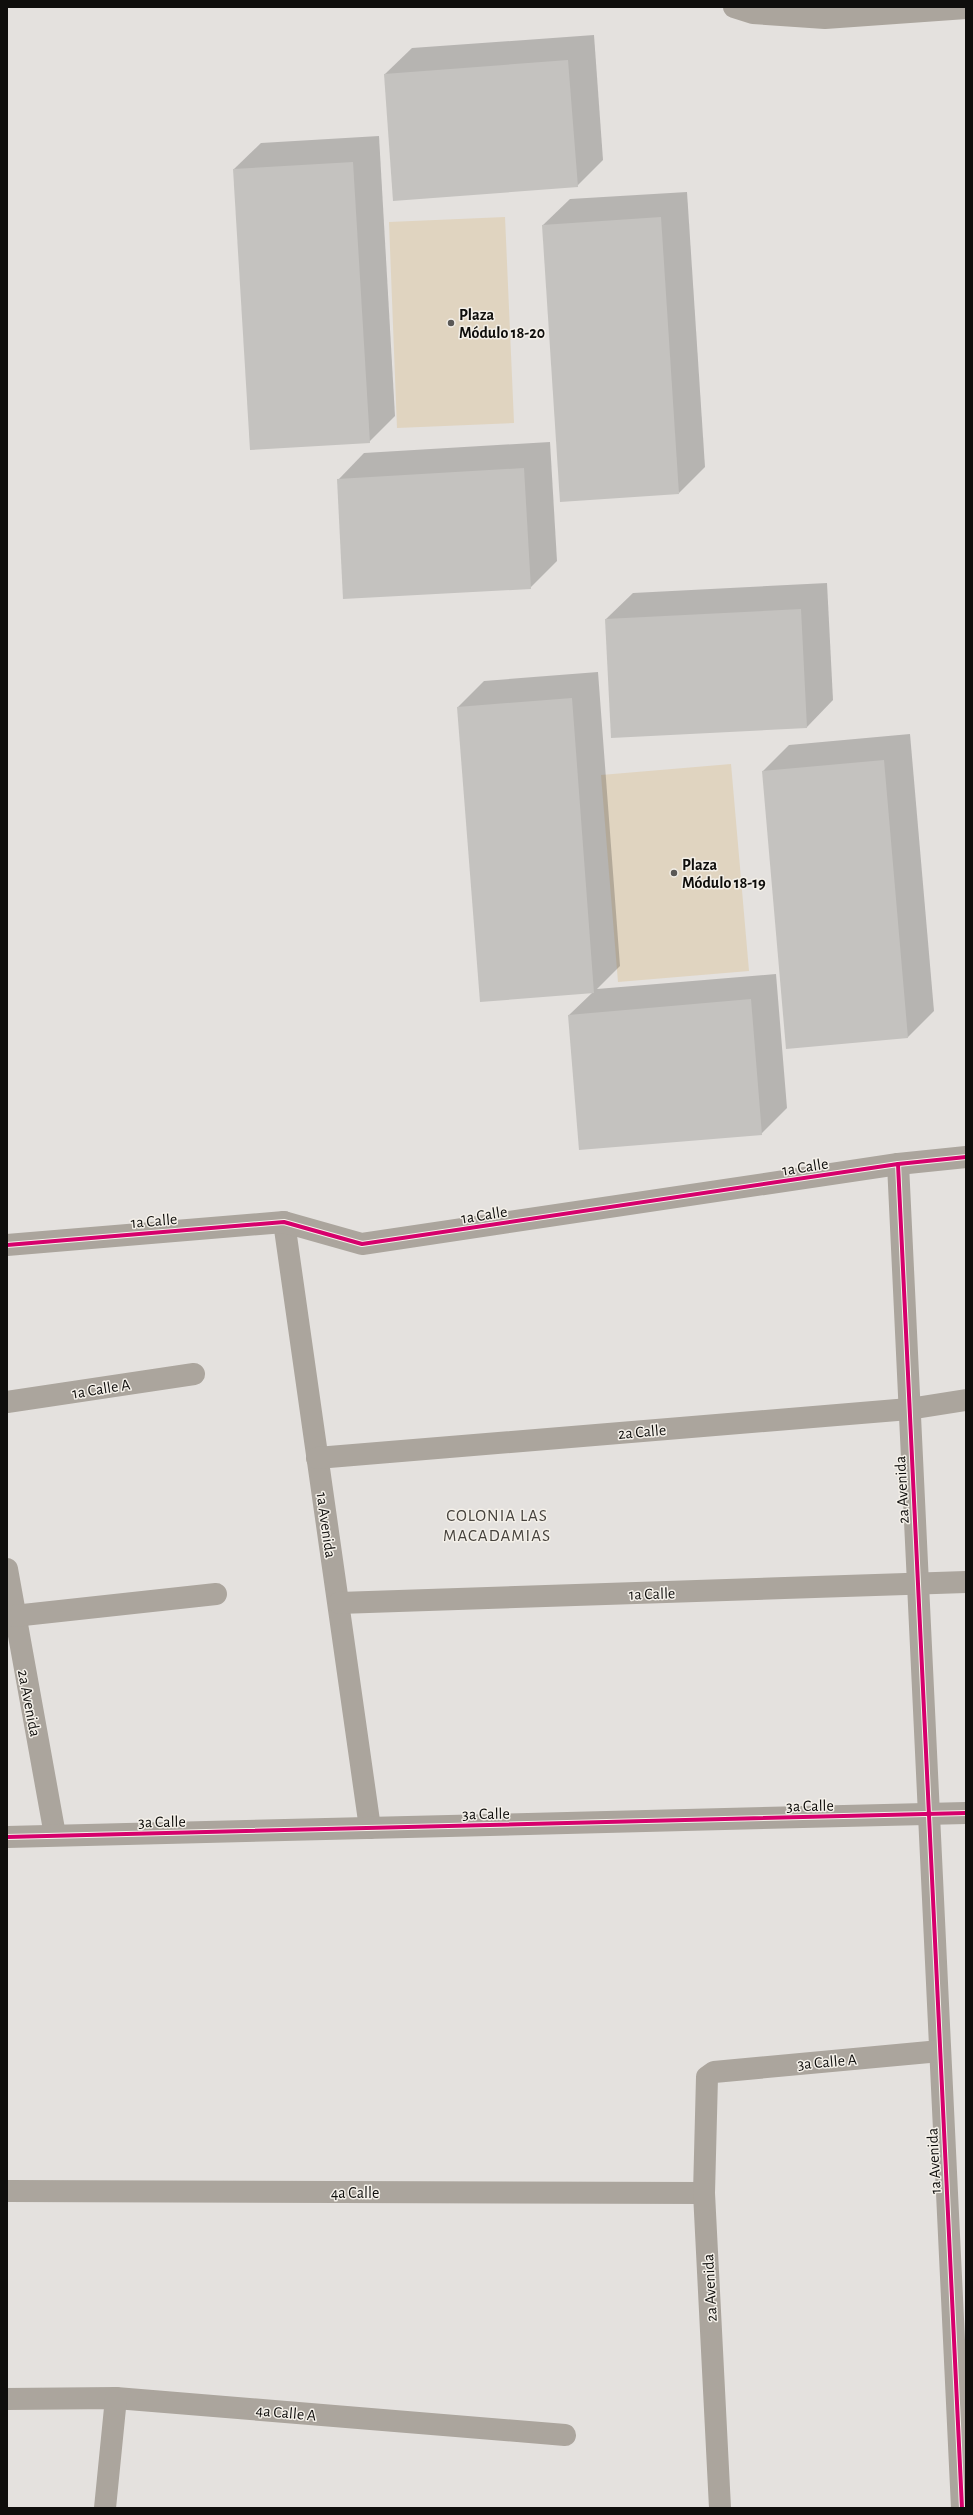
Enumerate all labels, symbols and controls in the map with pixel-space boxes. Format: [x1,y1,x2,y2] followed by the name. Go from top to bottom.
[459,307,545,341] place label: Plaza Módulo 18-20
[446,318,456,328] marker: Plaza Módulo 18-20
[682,857,766,891] place label: Plaza Módulo 18-19
[669,868,679,878] marker: Plaza Módulo 18-19
[781,1155,829,1179] street label: 1a Calle
[460,1203,508,1227] street label: 1a Calle
[130,1211,178,1231] street label: 1a Calle
[71,1377,131,1401] street label: 1a Calle A
[617,1422,667,1442] street label: 2a Calle
[892,1456,912,1524] street label: 2a Avenida
[313,1491,339,1559] street label: 1a Avenida
[443,1507,551,1544] district label: COLONIA LAS MACADAMIAS
[629,1585,676,1603] street label: 1a Calle
[15,1668,43,1738] street label: 2a Avenida
[786,1798,834,1814] street label: 3a Calle
[462,1806,510,1822] street label: 3a Calle
[138,1814,186,1830] street label: 3a Calle
[797,2051,857,2073] street label: 3a Calle A
[924,2127,944,2194] street label: 1a Avenida
[331,2185,379,2201] street label: 4a Calle
[700,2254,720,2322] street label: 2a Avenida
[255,2402,317,2424] street label: 4a Calle A

